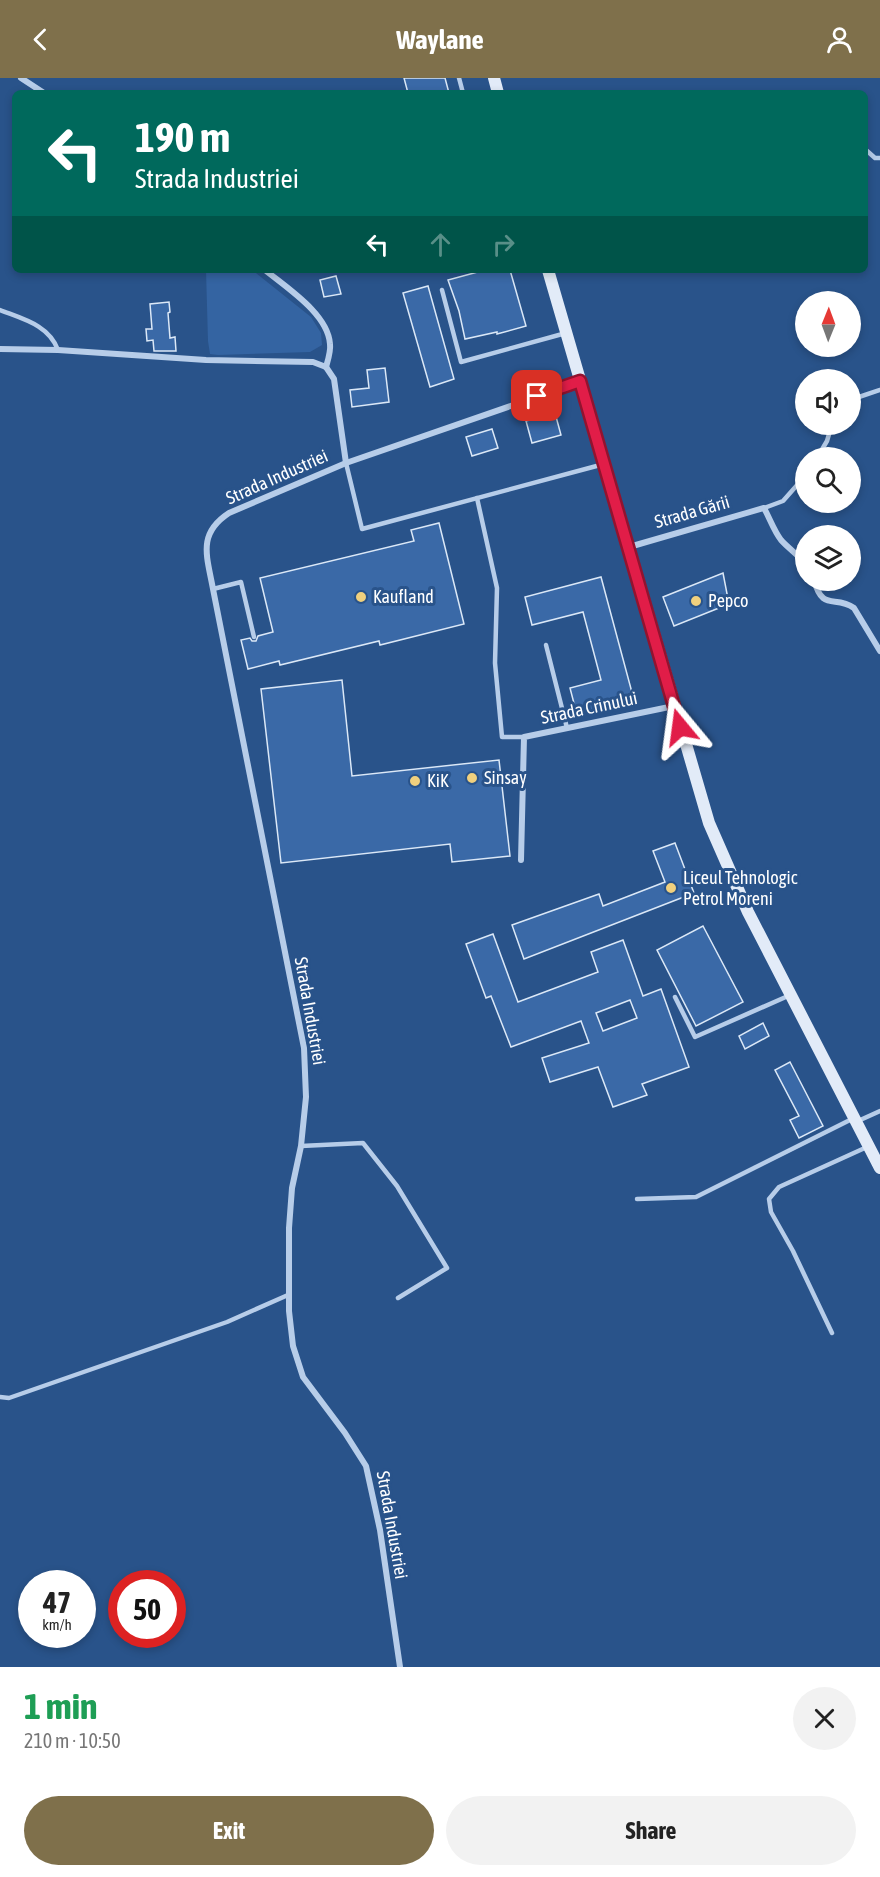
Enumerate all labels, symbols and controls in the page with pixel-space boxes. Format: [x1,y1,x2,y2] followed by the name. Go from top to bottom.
[24,23,57,56] icon: back
[823,23,856,56] icon: person
[396,24,484,55] text: Waylane
[135,113,230,161] text: 190 m
[36,114,114,192] icon: left
[135,163,299,194] text: Strada Industriei
[361,228,394,261] icon: left
[424,228,457,261] icon: ahead
[487,228,520,261] icon: right
[795,291,861,357] north arrow
[795,291,861,591] map controls
[795,369,861,435] button: sound
[511,370,562,421] pin
[520,379,553,412] icon: arrive
[223,445,331,508] street label: Strada Industriei
[795,447,861,513] button: search
[652,491,732,532] street label: Strada Gării
[795,525,861,591] button: layers
[373,586,434,607] place label: Kaufland
[354,590,368,604] marker: Kaufland
[708,590,748,611] place label: Pepco
[689,594,703,608] marker: Pepco
[539,687,639,728] street label: Strada Crinului
[648,695,712,759] position arrow
[484,767,527,788] place label: Sinsay
[427,770,449,791] place label: KiK
[465,771,479,785] marker: Sinsay
[408,774,422,788] marker: KiK
[683,867,798,909] place label: Liceul Tehnologic Petrol Moreni
[664,881,678,895] marker: Liceul Tehnologic Petrol Moreni
[291,955,330,1067] street label: Strada Industriei
[373,1469,412,1581] street label: Strada Industriei
[108,1570,186,1648] speed limit sign: 50
[43,1585,71,1619] text: 47
[42,1616,72,1633] text: km/h
[24,1685,98,1727] text: 1 min
[793,1687,856,1750] button: close
[24,1729,121,1752] text: 210 m · 10:50
[24,1796,434,1865] button: Exit
[446,1796,856,1865] button: Share

